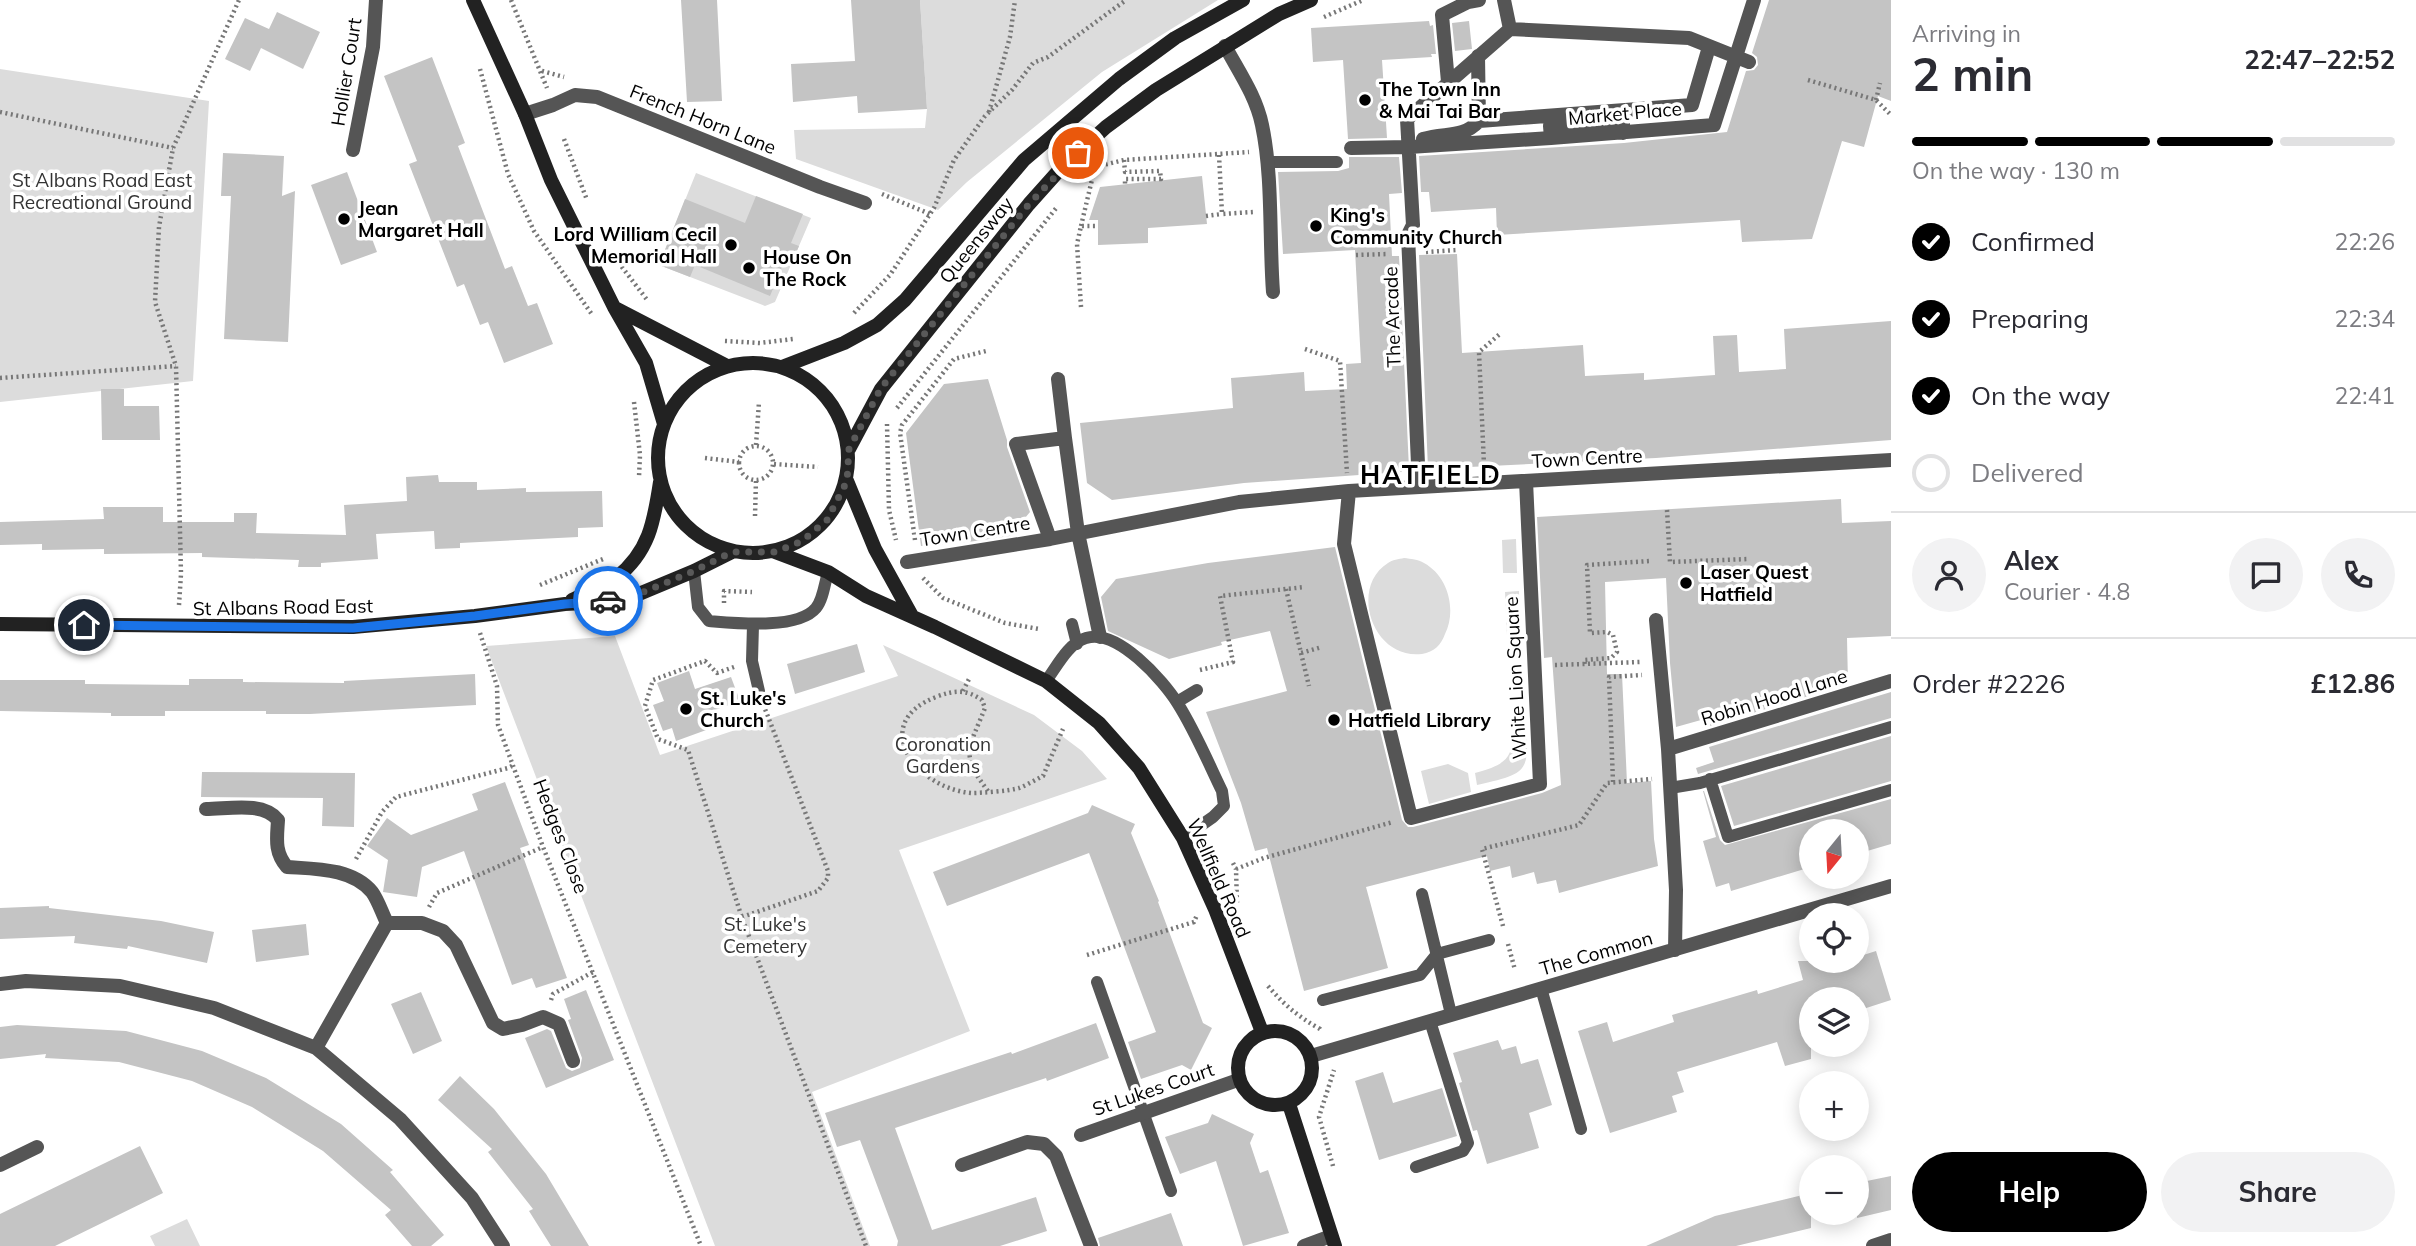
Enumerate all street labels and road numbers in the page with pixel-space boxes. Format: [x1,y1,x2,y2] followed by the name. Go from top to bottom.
[326,16,366,128] street label: Hollier Court
[626,79,780,159] street label: French Horn Lane
[1567,96,1683,130] street label: Market Place
[934,192,1018,288] street label: Queensway
[1378,266,1406,368] street label: The Arcade
[1531,443,1643,473] street label: Town Centre
[918,510,1032,552] street label: Town Centre
[193,593,374,621] street label: St Albans Road East
[1499,596,1531,760] street label: White Lion Square
[1698,663,1850,731] street label: Robin Hood Lane
[528,775,594,897] street label: Hedges Close
[1182,815,1256,941] street label: Wellfield Road
[1537,925,1655,981] street label: The Common
[1089,1057,1217,1121] street label: St Lukes Court

